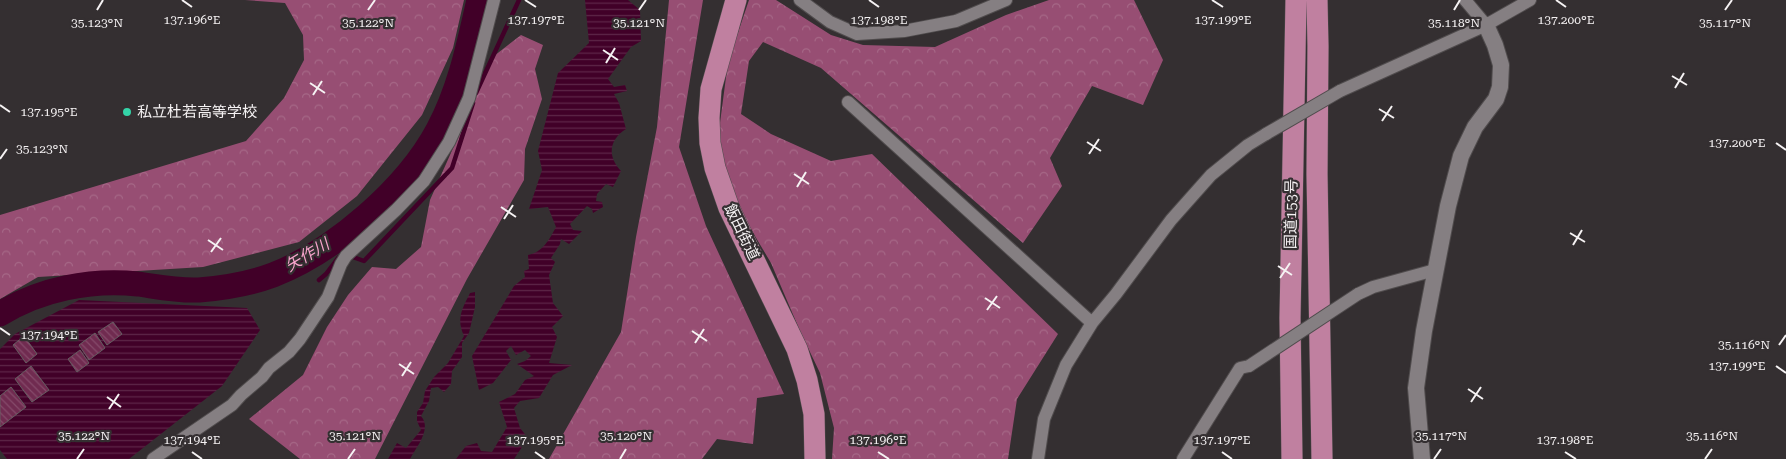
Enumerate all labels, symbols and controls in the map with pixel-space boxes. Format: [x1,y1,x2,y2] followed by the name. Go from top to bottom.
[164,13,220,27] text: 137.196°E
[508,13,564,27] text: 137.197°E
[851,13,907,27] text: 137.198°E
[1195,13,1251,27] text: 137.199°E
[1538,13,1594,27] text: 137.200°E
[71,16,123,30] text: 35.123°N
[342,16,394,30] text: 35.122°N
[613,16,665,30] text: 35.121°N
[1428,16,1480,30] text: 35.118°N
[1699,16,1751,30] text: 35.117°N
[137,103,257,121] place label: 私立杜若高等学校
[21,105,77,119] text: 137.195°E
[121,106,133,118] marker: 私立杜若高等学校
[1709,136,1765,150] text: 137.200°E
[16,142,68,156] text: 35.123°N
[1281,179,1301,249] street label: 国道153号
[721,201,763,263] street label: 飯田街道
[282,233,334,276] water label: 矢作川
[21,328,77,342] text: 137.194°E
[1718,338,1770,352] text: 35.116°N
[1709,359,1765,373] text: 137.199°E
[58,429,110,443] text: 35.122°N
[329,429,381,443] text: 35.121°N
[600,429,652,443] text: 35.120°N
[1415,429,1467,443] text: 35.117°N
[1686,429,1738,443] text: 35.116°N
[164,433,220,447] text: 137.194°E
[507,433,563,447] text: 137.195°E
[850,433,906,447] text: 137.196°E
[1194,433,1250,447] text: 137.197°E
[1537,433,1593,447] text: 137.198°E

